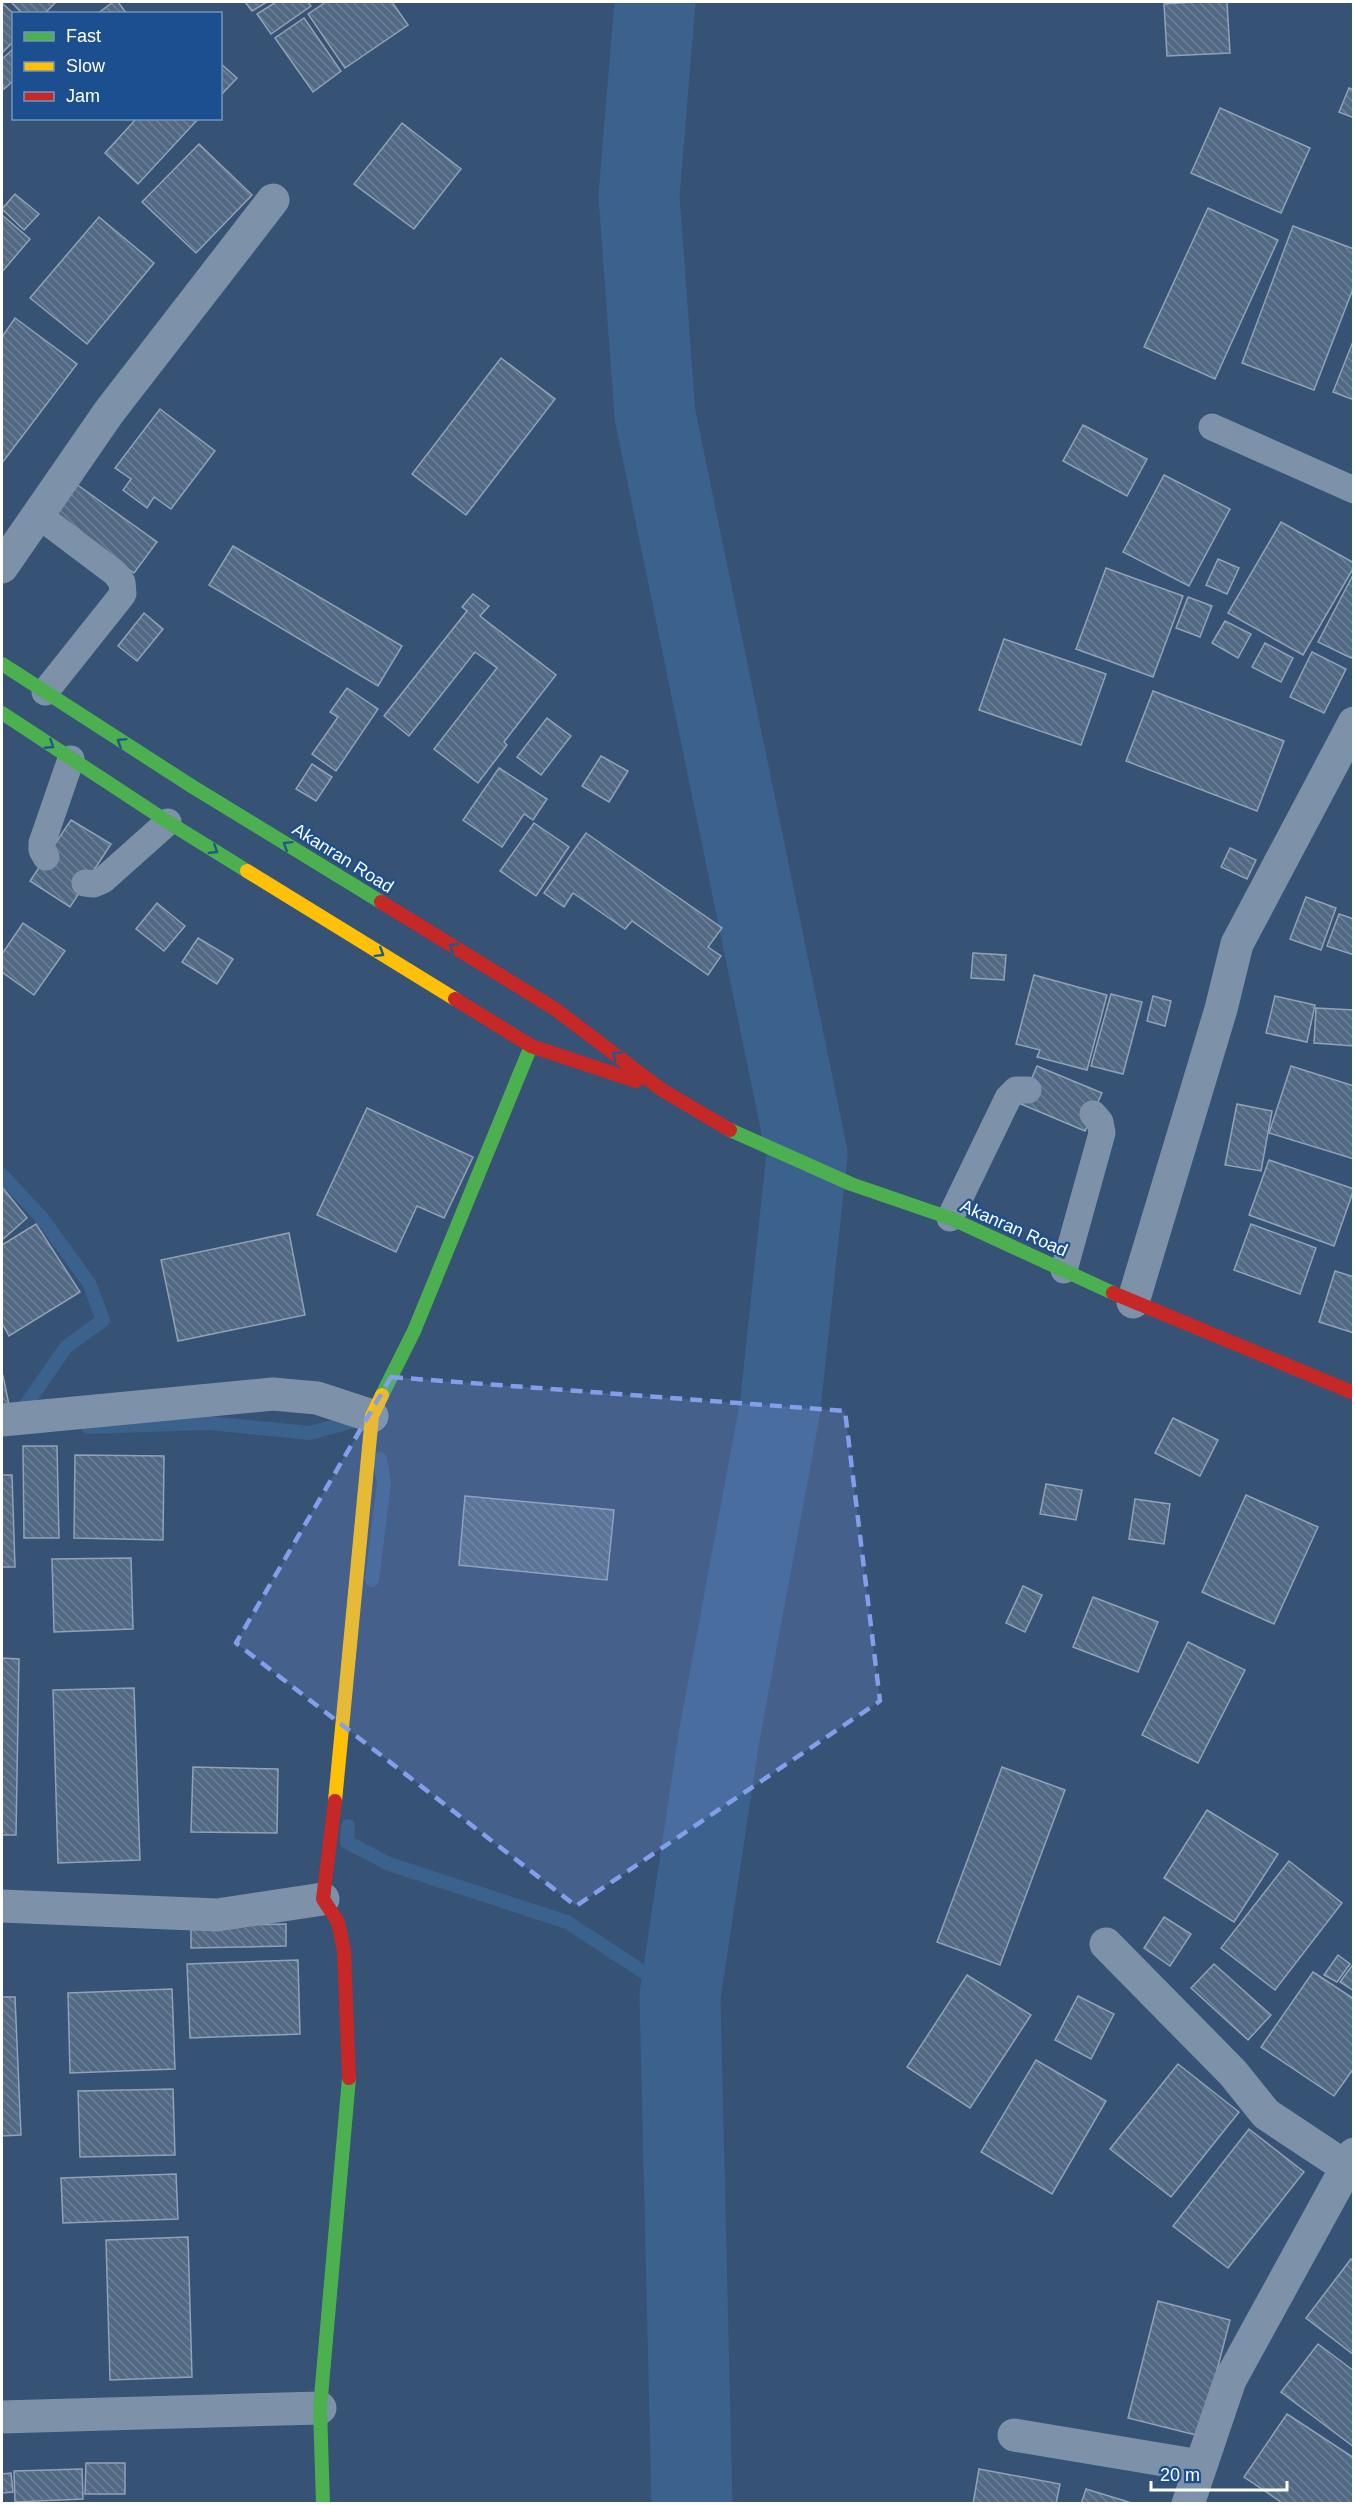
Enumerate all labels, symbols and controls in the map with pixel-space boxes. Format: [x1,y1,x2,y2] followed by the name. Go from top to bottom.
[12,12,222,120] legend
[66,26,101,46] text: Fast
[66,56,106,76] text: Slow
[66,86,100,106] text: Jam
[44,738,54,750] one-way arrow
[117,738,128,749] one-way arrow
[289,819,397,897] street label: Akanran Road
[283,840,293,852] one-way arrow
[208,843,218,855] one-way arrow
[449,942,459,954] one-way arrow
[373,946,384,957] one-way arrow
[611,1051,622,1062] one-way arrow
[957,1195,1071,1261] street label: Akanran Road
[1151,2454,1288,2492] scale bar
[1160,2465,1200,2485] text: 20 m

